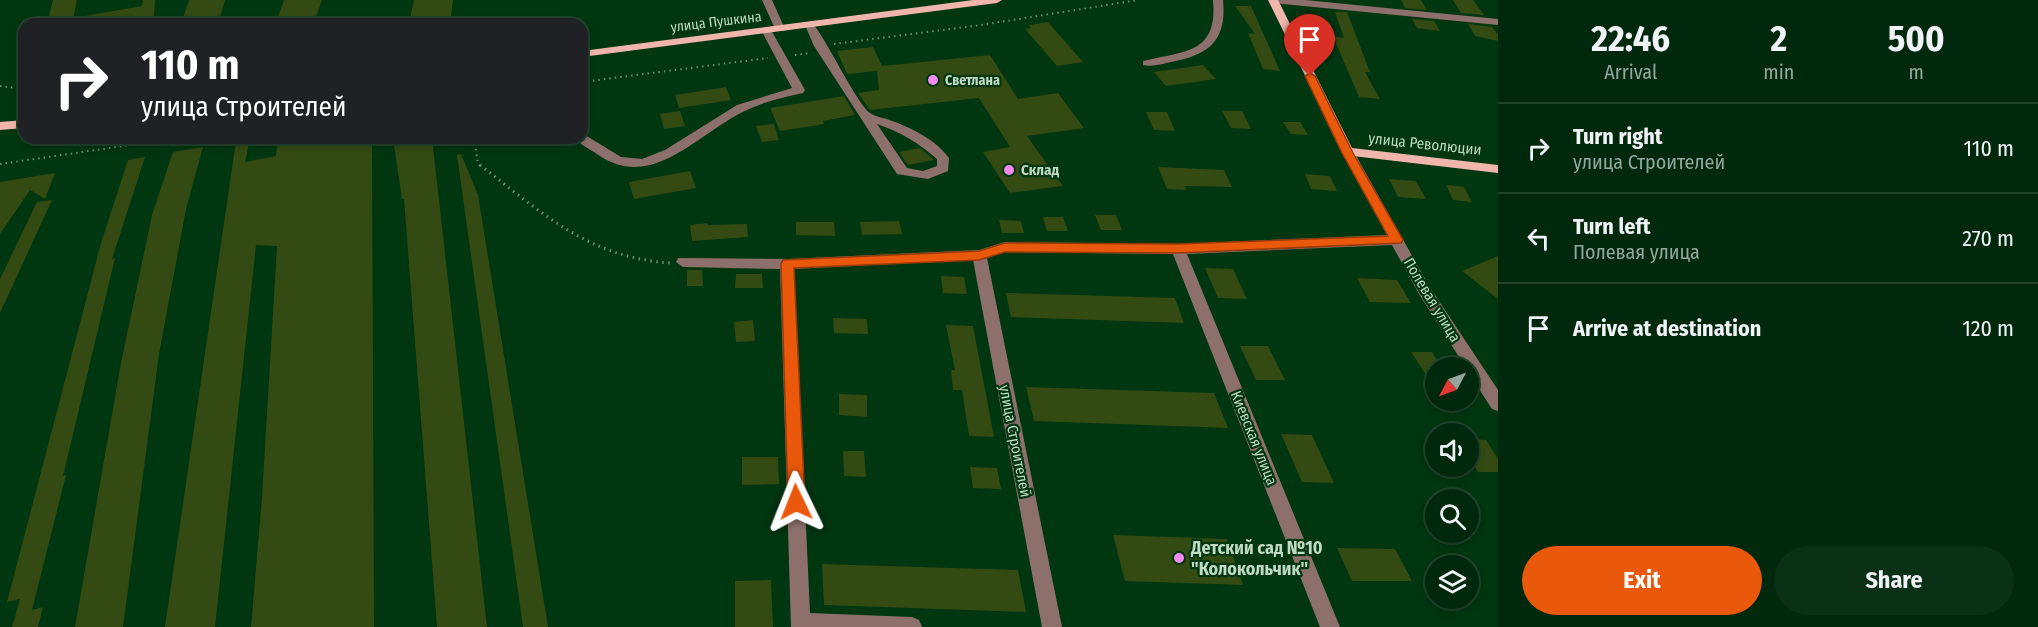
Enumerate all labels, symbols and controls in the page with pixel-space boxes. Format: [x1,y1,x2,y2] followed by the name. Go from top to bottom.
[670,8,763,36] street label: улица Пушкина
[1284,14,1335,76] pin
[1591,17,1670,61] text: 22:46
[1771,17,1787,61] text: 2
[1888,17,1945,61] text: 500
[1293,23,1326,56] icon: arrive
[141,40,240,90] text: 110 m
[42,42,120,120] icon: right
[1604,60,1657,84] text: Arrival
[1763,60,1794,84] text: min
[1908,60,1924,84] text: m
[945,72,1000,89] place label: Светлана
[926,73,940,87] marker: Светлана
[141,91,346,123] text: улица Строителей
[1573,123,1662,150] text: Turn right
[1368,129,1482,159] street label: улица Революции
[1522,132,1555,165] icon: right
[1964,135,2014,162] text: 110 m
[1573,150,1725,174] text: улица Строителей
[1021,161,1059,179] place label: Склад
[1002,163,1016,177] marker: Склад
[1573,213,1651,240] text: Turn left
[1522,222,1555,255] icon: left
[1962,225,2014,252] text: 270 m
[1573,240,1700,264] text: Полевая улица
[1400,255,1464,345] street label: Полевая улица
[1522,312,1555,345] icon: arrive
[1573,315,1761,342] text: Arrive at destination
[1962,315,2014,342] text: 120 m
[1425,357,1479,411] north arrow
[1425,357,1479,609] map controls
[995,383,1035,499] street label: улица Строителей
[1227,388,1281,488] street label: Киевская улица
[1425,423,1479,477] button: sound
[764,470,828,534] position arrow
[1425,489,1479,543] button: search
[1190,537,1323,580] place label: Детский сад №10 "Колокольчик"
[1522,546,1762,615] button: Exit
[1774,546,2014,615] button: Share
[1172,551,1186,565] marker: Детский сад №10 "Колокольчик"
[1425,555,1479,609] button: layers

